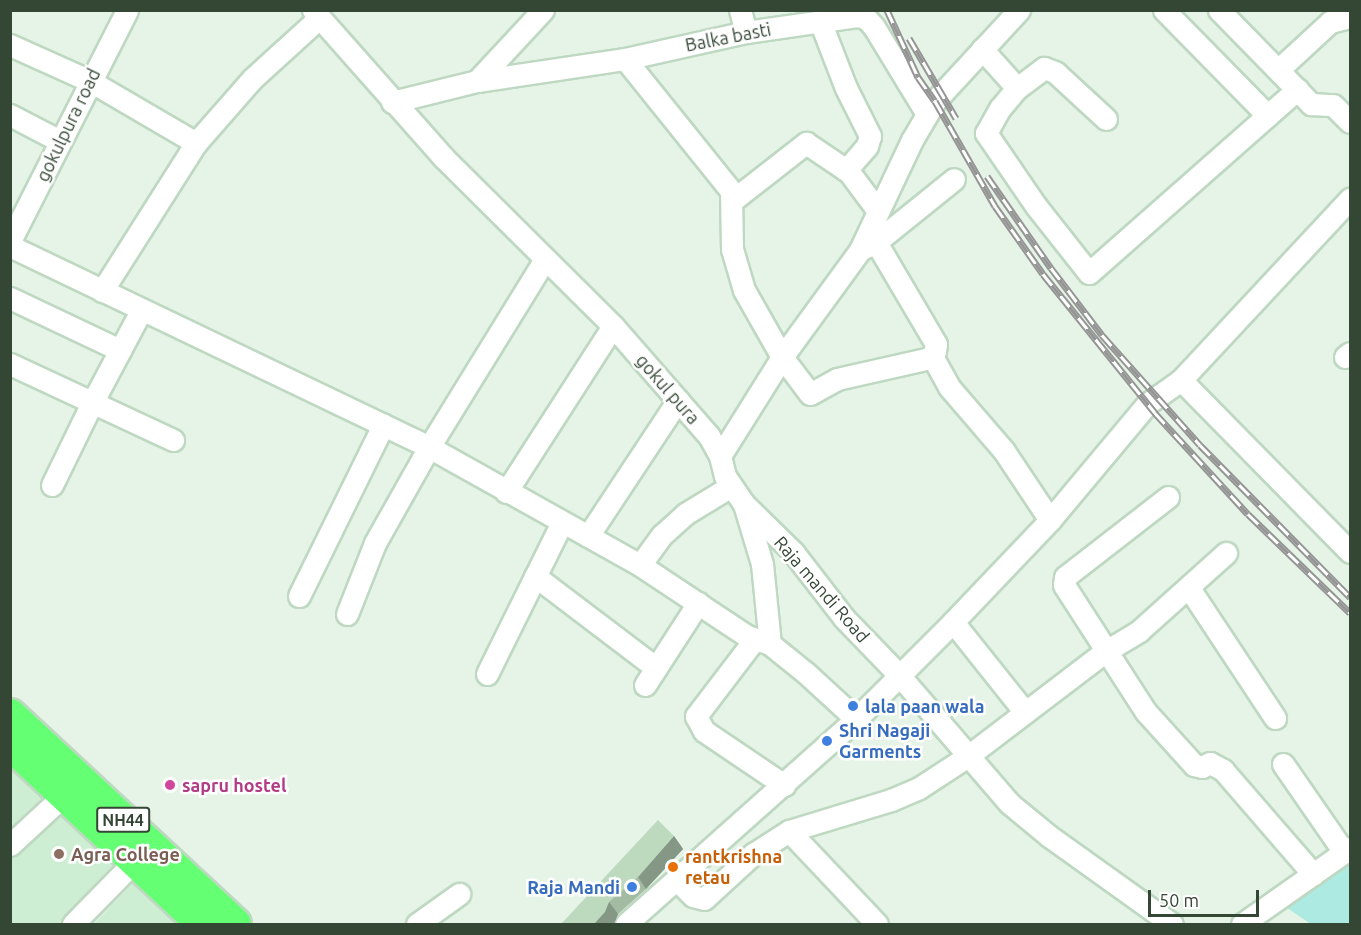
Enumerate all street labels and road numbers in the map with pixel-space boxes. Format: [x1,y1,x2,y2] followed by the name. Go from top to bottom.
[683,18,773,56] street label: Balka basti
[31,65,105,185] street label: gokulpura road
[632,349,704,429] street label: gokul pura
[770,531,874,647] street label: Raja mandi Road
[96,807,150,833] road number: NH44

